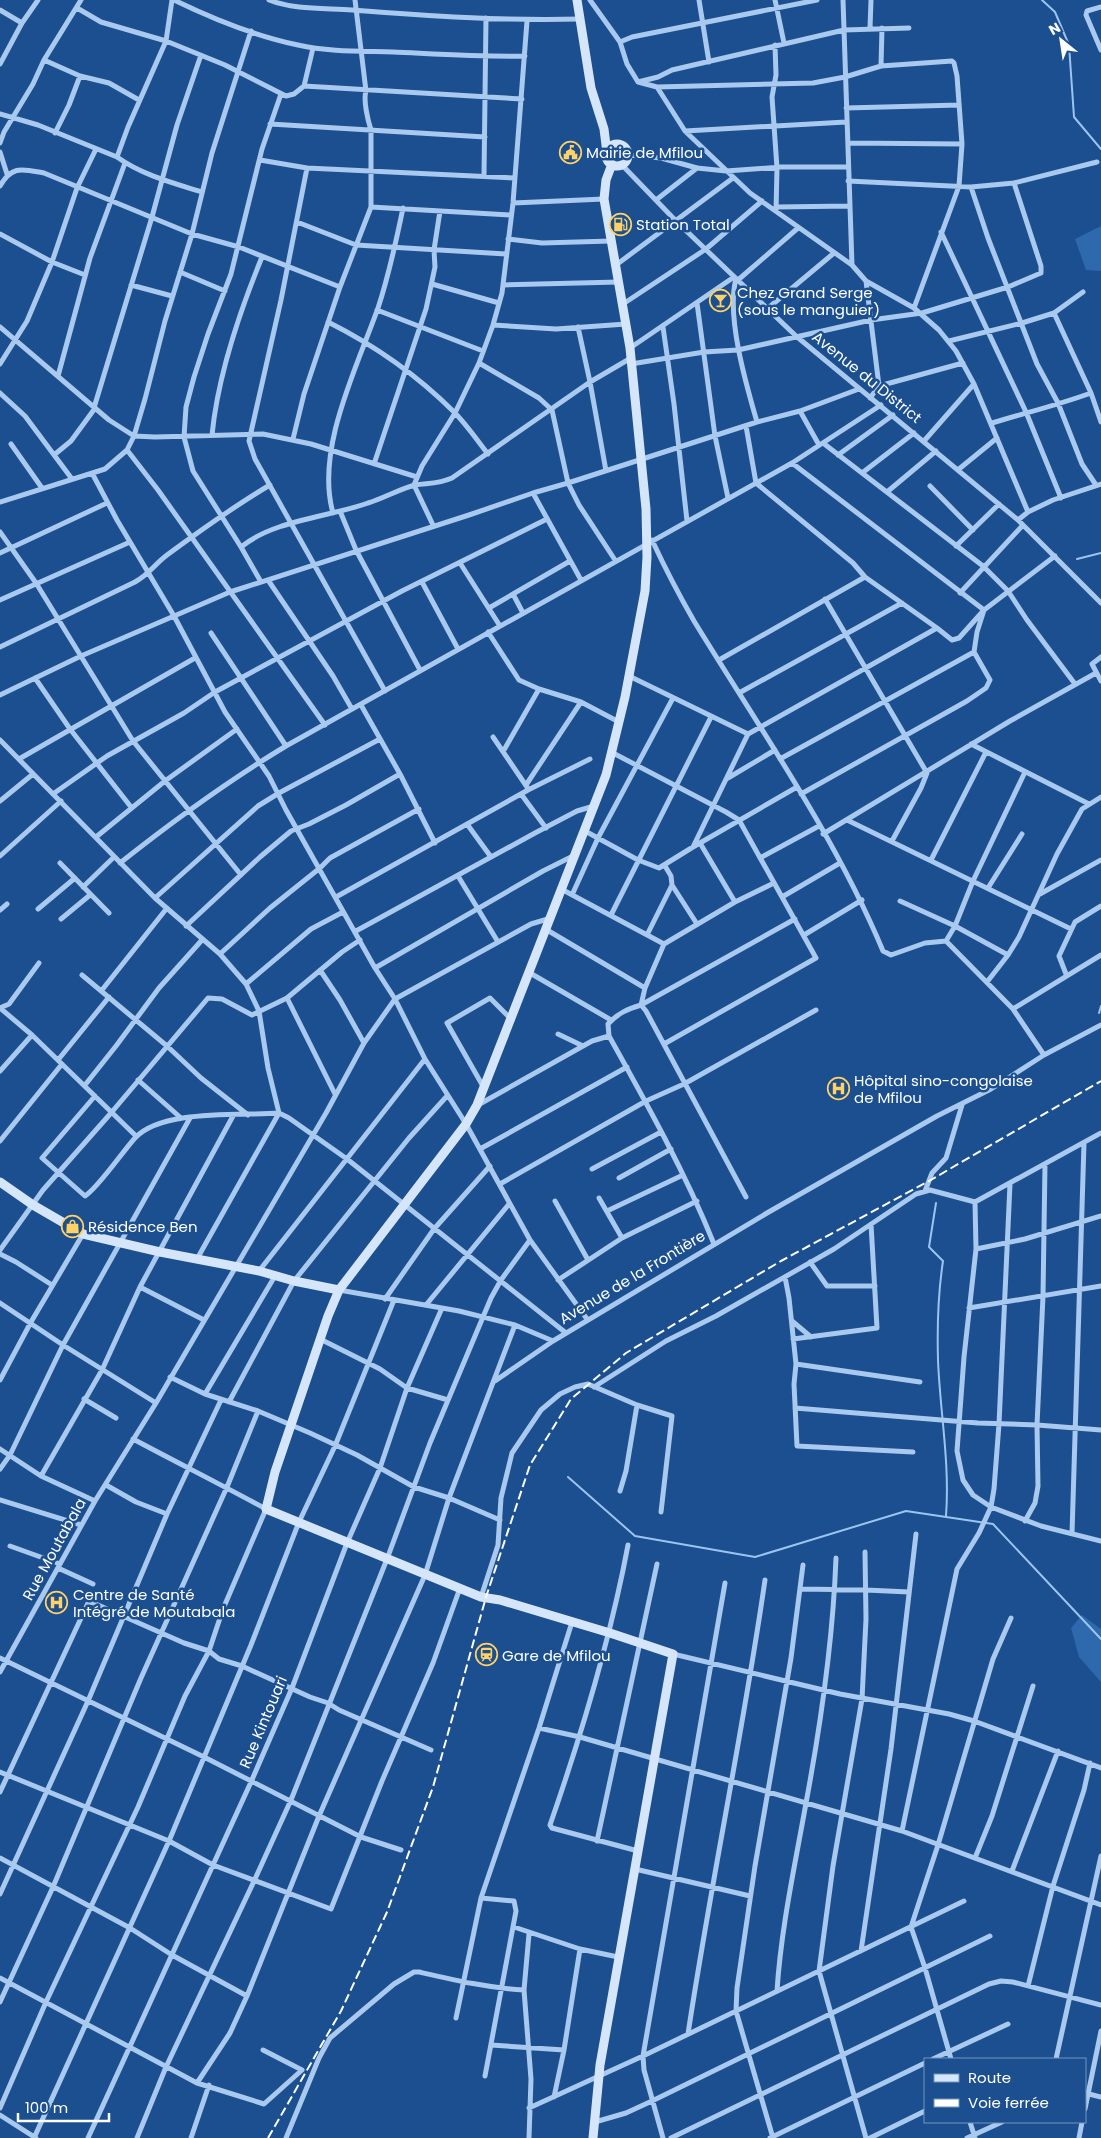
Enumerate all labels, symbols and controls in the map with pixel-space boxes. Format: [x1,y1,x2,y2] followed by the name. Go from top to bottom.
[1036,15,1086,65] north arrow
[1045,17,1064,40] text: N
[558,140,582,164] public building icon: Mairie de Mfilou
[586,142,703,163] place label: Mairie de Mfilou
[608,212,632,236] fuel station icon: Station Total
[636,214,730,235] place label: Station Total
[737,282,880,320] place label: Chez Grand Serge (sous le manguier)
[709,289,733,313] bar icon: Chez Grand Serge (sous le manguier)
[808,326,926,428] street label: Avenue du District
[854,1070,1033,1108] place label: Hôpital sino-congolaise de Mfilou
[826,1077,850,1101] hospital icon: Hôpital sino-congolaise de Mfilou
[60,1214,84,1238] shop icon: Résidence Ben
[88,1216,198,1237] place label: Résidence Ben
[555,1225,709,1329] street label: Avenue de la Frontière
[17,1494,91,1604] street label: Rue Moutabala
[73,1584,235,1622] place label: Centre de Santé Intégré de Moutabala
[45,1591,69,1615] hospital icon: Centre de Santé Intégré de Moutabala
[474,1643,498,1667] station icon: Gare de Mfilou
[502,1645,611,1666] place label: Gare de Mfilou
[234,1673,292,1771] street label: Rue Kintouari
[924,2058,1086,2123] legend
[968,2067,1011,2088] text: Route
[18,2090,109,2122] scale bar
[968,2092,1049,2113] text: Voie ferrée
[25,2097,68,2118] text: 100 m

